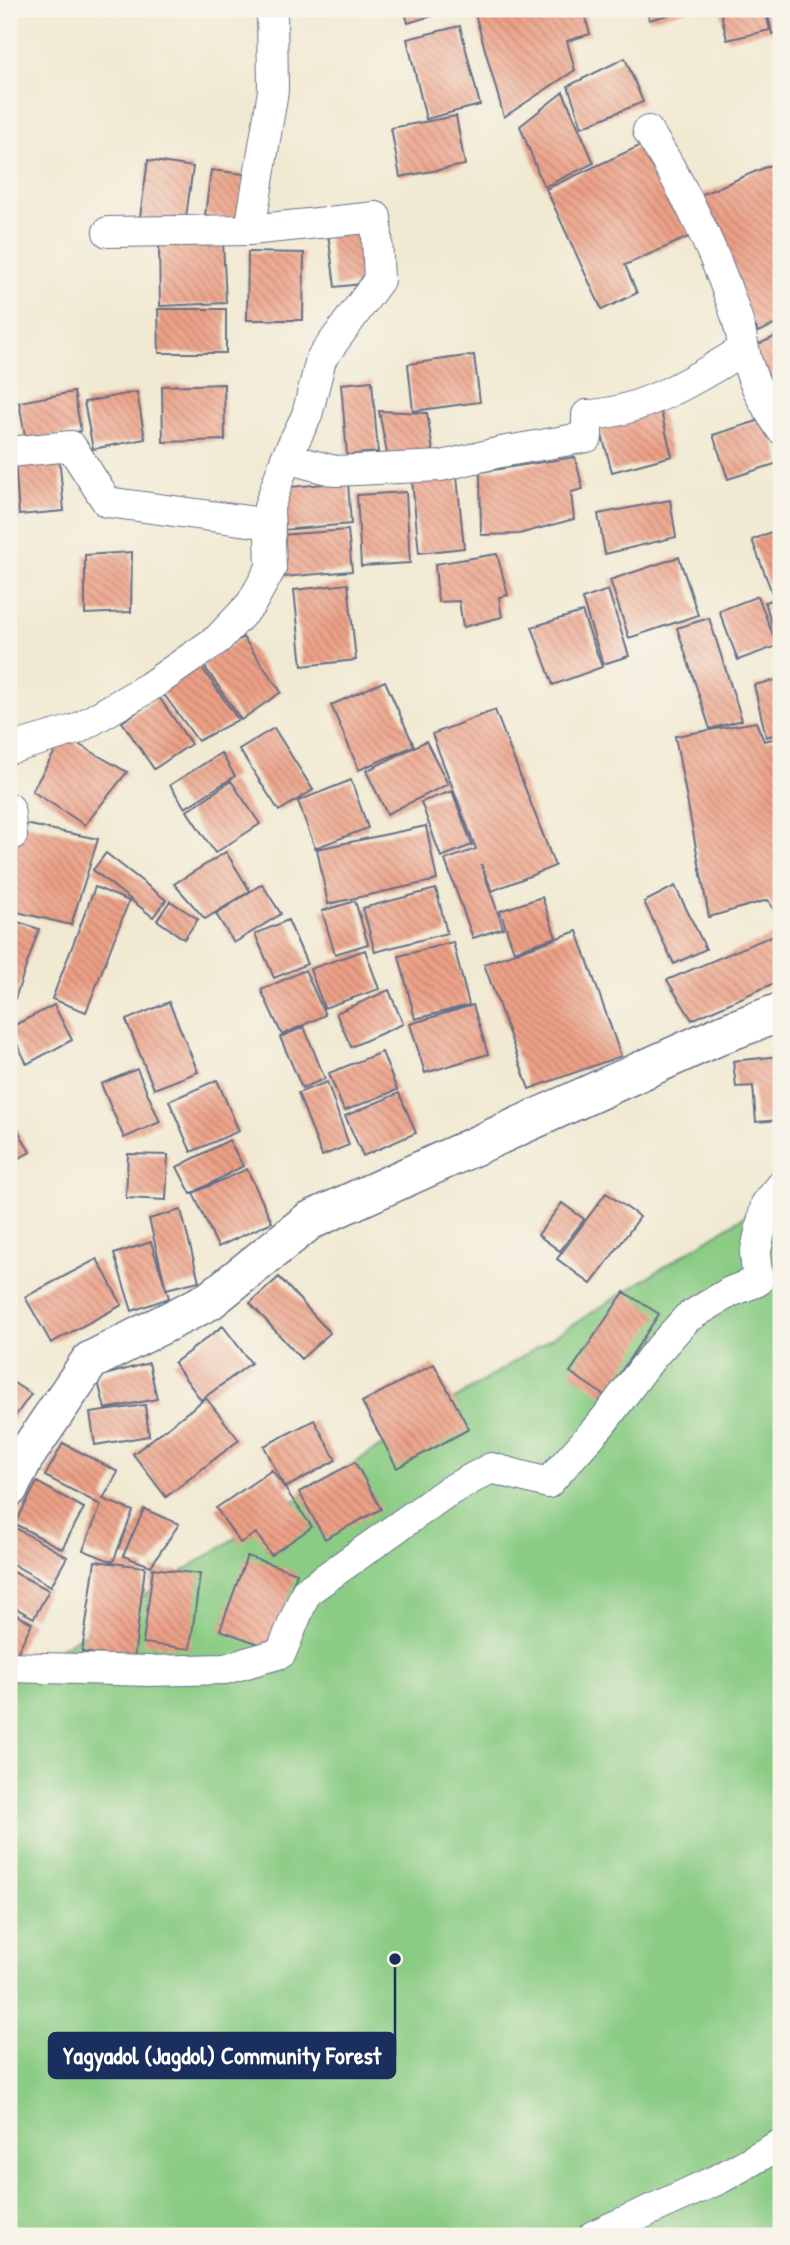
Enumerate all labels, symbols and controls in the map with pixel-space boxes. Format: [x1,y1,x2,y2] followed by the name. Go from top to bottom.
[49,2033,395,2078] callout: Yagyadol (Jagdol) Community Forest
[63,2039,382,2072] text: Yagyadol (Jagdol) Community Forest

